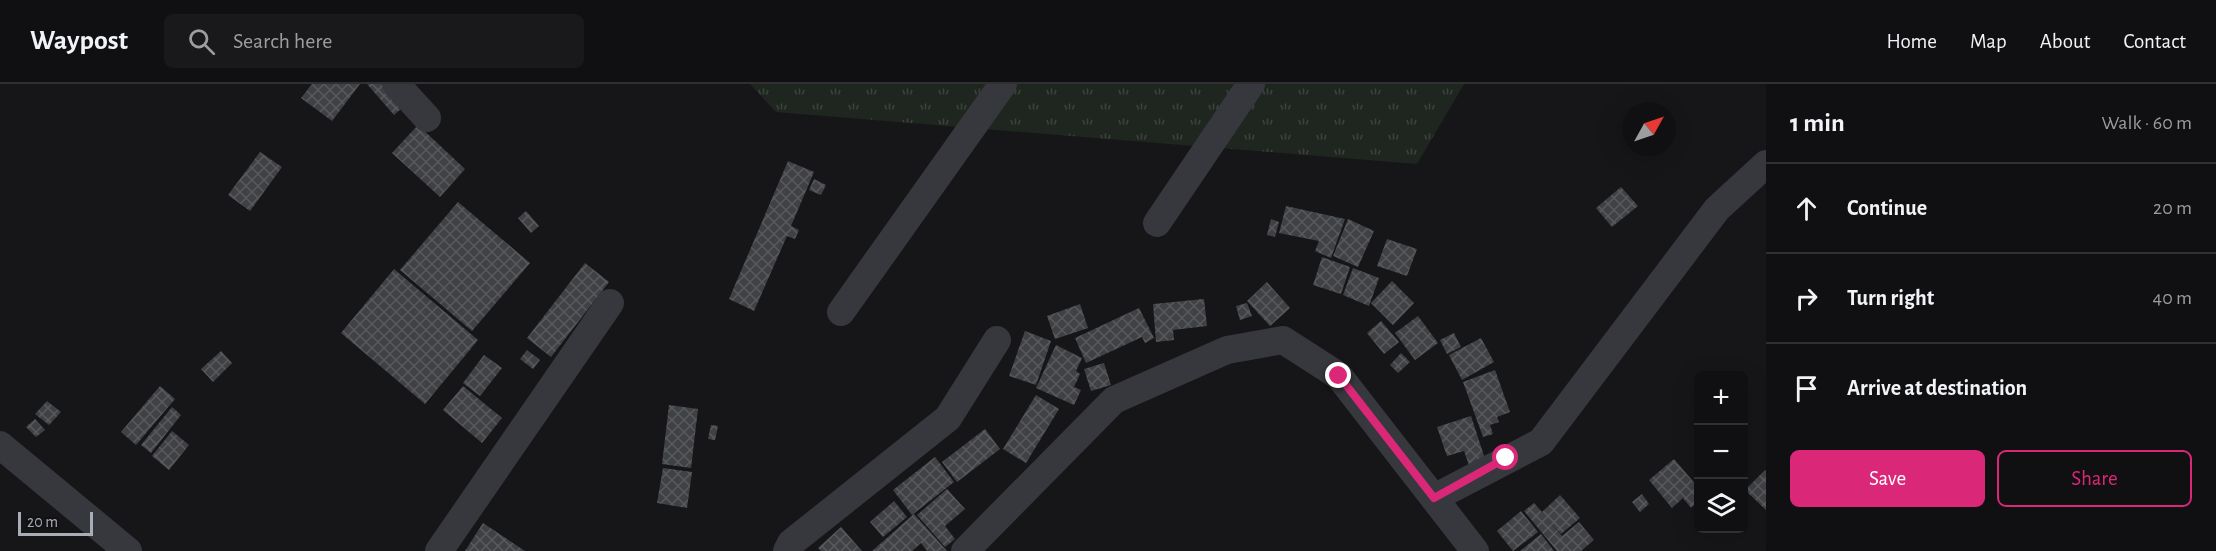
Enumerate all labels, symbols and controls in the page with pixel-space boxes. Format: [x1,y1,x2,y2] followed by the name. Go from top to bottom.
[164,14,584,68] search box
[185,25,218,58] icon: search
[30,27,128,55] text: Waypost
[233,30,333,52] text: Search here
[1886,31,1937,52] text: Home
[1970,31,2007,52] text: Map
[2040,31,2090,52] text: About
[2123,31,2186,52] text: Contact
[1622,102,1676,156] north arrow
[1790,110,1845,136] text: 1 min
[2101,113,2192,133] text: Walk · 60 m
[1790,192,1823,225] icon: ahead
[1847,197,1927,219] text: Continue
[2153,198,2192,218] text: 20 m
[1790,282,1823,315] icon: right
[1847,287,1934,309] text: Turn right
[2153,288,2192,308] text: 40 m
[1325,362,1351,388] route end
[1694,371,1748,533] map controls
[1694,371,1748,425] button: +
[1790,372,1823,405] icon: arrive
[1847,377,2027,399] text: Arrive at destination
[1694,425,1748,479] button: −
[1492,444,1518,470] route start
[1790,450,1985,507] button: Save
[1997,450,2192,507] button: Share
[1694,479,1748,533] button: layers
[18,509,93,536] scale bar
[27,514,58,530] text: 20 m

